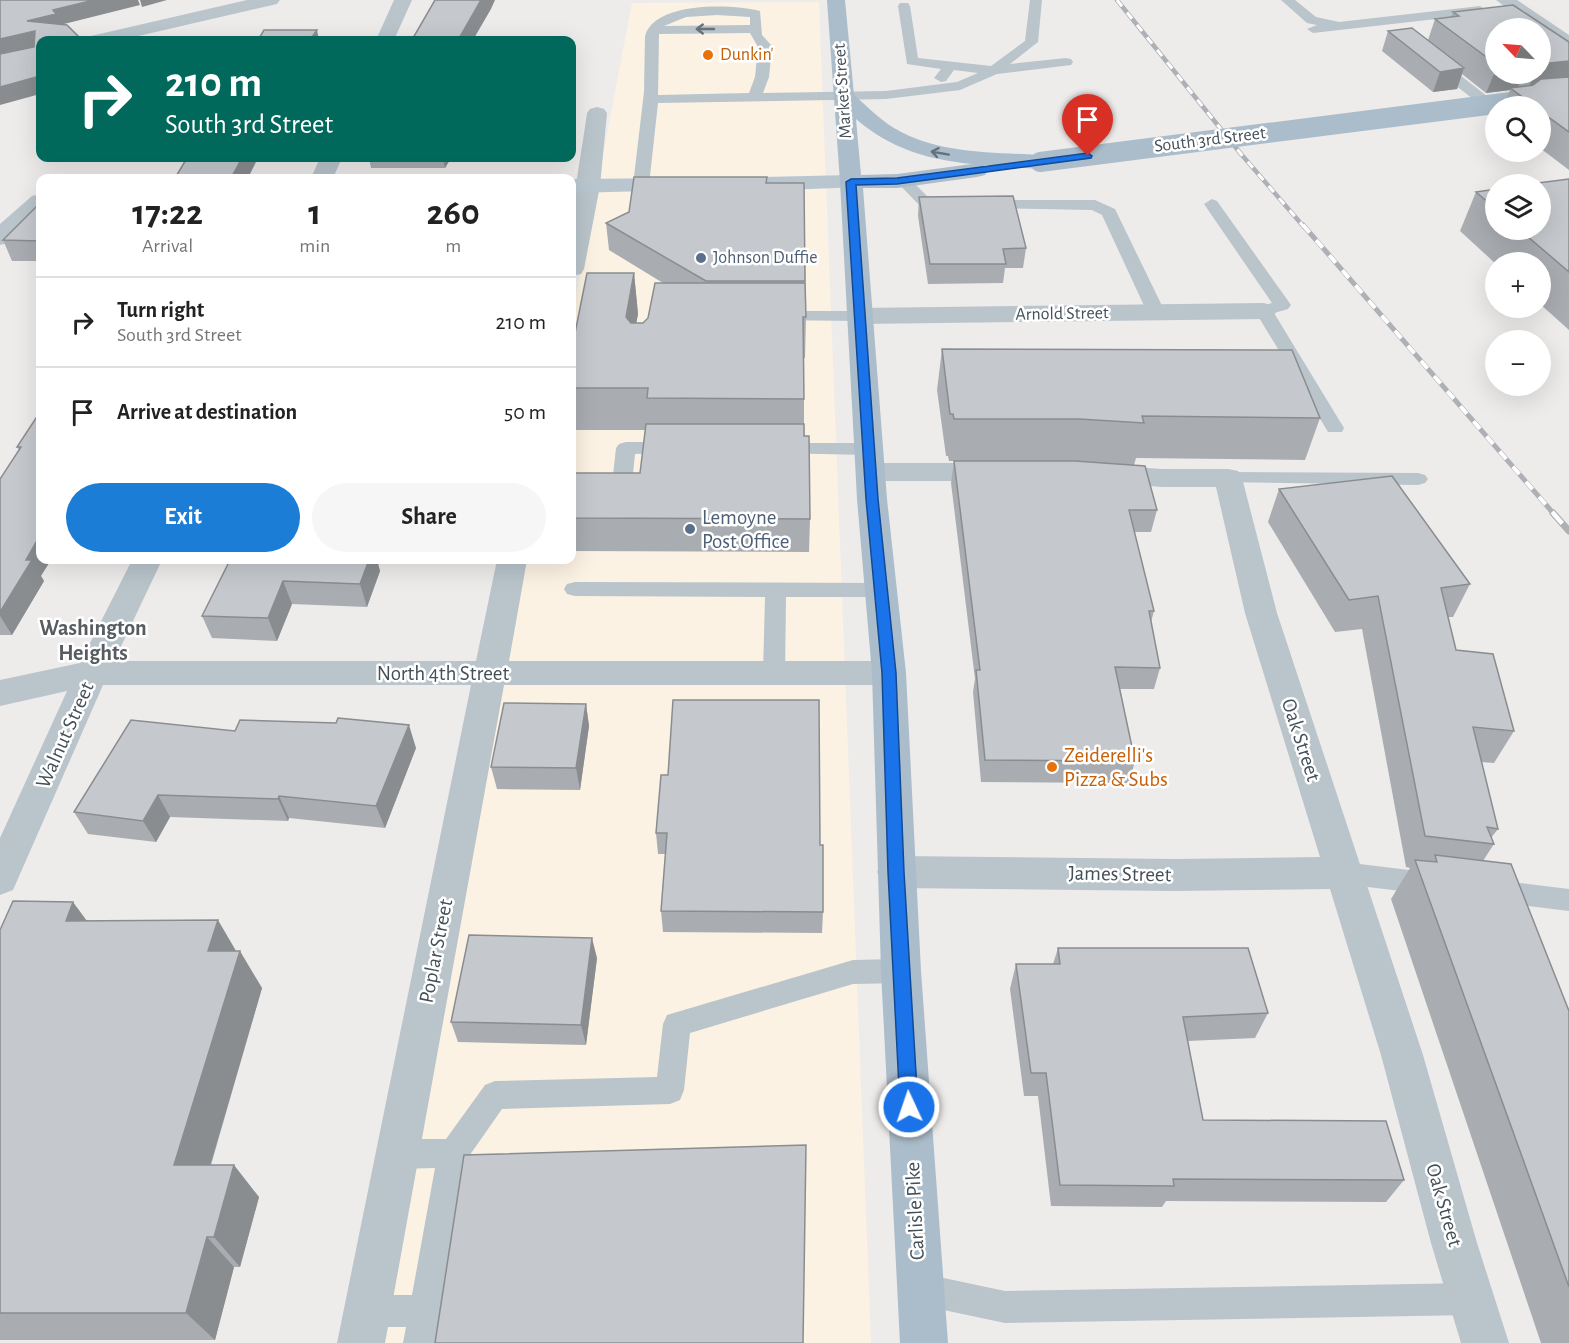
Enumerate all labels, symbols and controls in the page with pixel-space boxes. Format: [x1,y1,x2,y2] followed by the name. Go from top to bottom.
[1485,18,1551,84] north arrow
[1485,18,1551,396] map controls
[695,24,715,35] one-way arrow
[831,43,855,139] street label: Market Street
[720,46,774,64] place label: Dunkin'
[701,48,715,62] marker: Dunkin'
[66,60,144,138] icon: right
[165,62,262,104] text: 210 m
[1062,94,1113,156] pin
[1485,96,1551,162] button: search
[1071,103,1104,136] icon: arrive
[165,111,333,138] text: South 3rd Street
[1153,124,1267,156] street label: South 3rd Street
[931,147,951,158] one-way arrow
[1485,174,1551,240] button: layers
[132,195,203,231] text: 17:22
[308,195,321,231] text: 1
[427,195,480,231] text: 260
[142,236,193,256] text: Arrival
[299,236,330,256] text: min
[445,236,461,256] text: m
[713,249,817,267] place label: Johnson Duffie
[694,251,708,265] marker: Johnson Duffie
[1485,252,1551,318] button: +
[117,299,204,321] text: Turn right
[1015,304,1109,324] street label: Arnold Street
[66,306,99,339] icon: right
[496,311,546,333] text: 210 m
[117,325,242,345] text: South 3rd Street
[1485,330,1551,396] button: −
[66,396,99,429] icon: arrive
[117,401,297,423] text: Arrive at destination
[504,401,546,423] text: 50 m
[66,483,300,552] button: Exit
[312,483,546,552] button: Share
[702,507,789,552] place label: Lemoyne Post Office
[683,522,697,536] marker: Lemoyne Post Office
[39,617,147,664] district label: Washington Heights
[377,663,510,684] street label: North 4th Street
[32,679,98,791] street label: Walnut Street
[1278,696,1324,784] street label: Oak Street
[1064,745,1168,790] place label: Zeiderelli's Pizza & Subs
[1045,760,1059,774] marker: Zeiderelli's Pizza & Subs
[1068,863,1172,885] street label: James Street
[416,897,456,1005] street label: Poplar Street
[877,1075,941,1139] position arrow
[902,1161,928,1261] street label: Carlisle Pike
[1422,1161,1466,1249] street label: Oak Street

